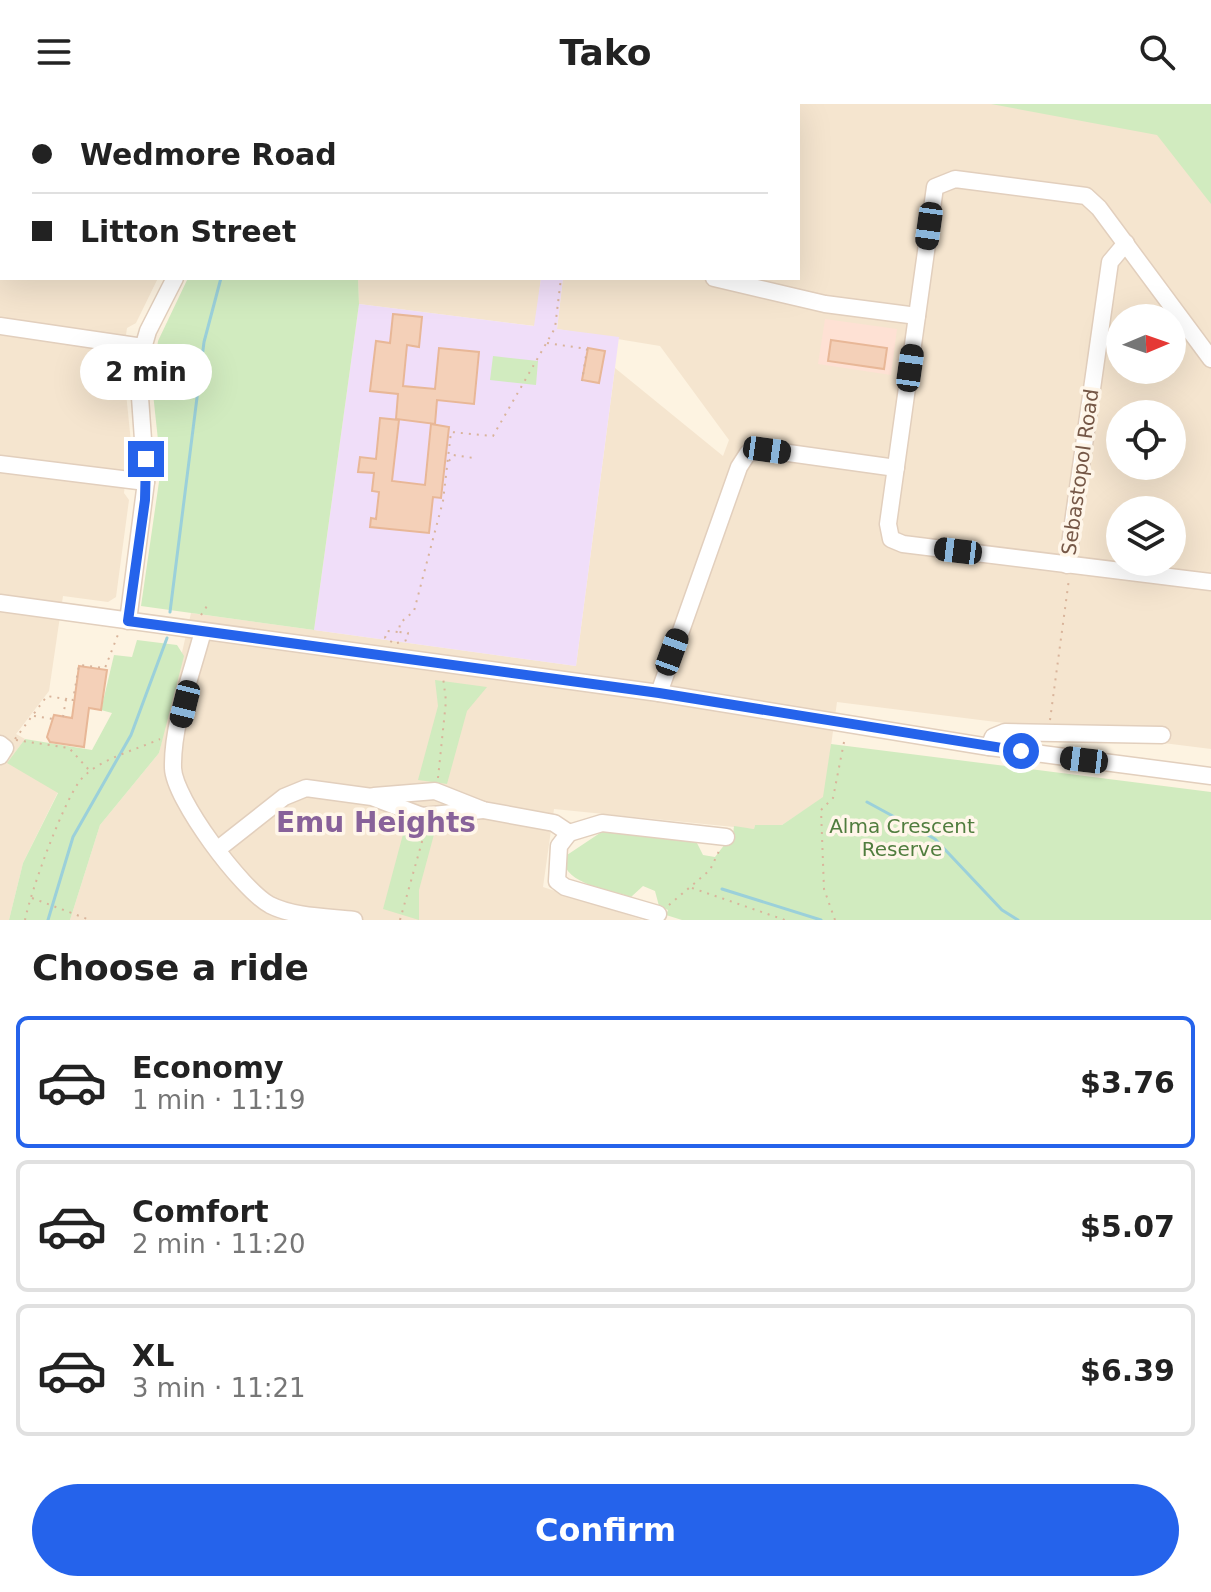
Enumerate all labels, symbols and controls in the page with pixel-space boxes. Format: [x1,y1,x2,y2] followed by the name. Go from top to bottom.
[32,30,76,74] icon: menu
[1135,30,1179,74] icon: search
[560,32,651,73] text: Tako
[80,137,337,172] text: Wedmore Road
[914,201,944,251] car
[80,214,296,249] text: Litton Street
[1106,304,1186,384] north arrow
[1106,304,1186,576] map controls
[80,343,212,399] callout: 2 min
[895,343,925,393] car
[105,357,187,387] text: 2 min
[1056,387,1104,557] street label: Sebastopol Road
[1106,400,1186,480] button: locate
[742,435,792,465] car
[128,441,164,477] route end
[1106,496,1186,576] button: layers
[933,536,983,566] car
[653,625,691,679] car
[168,678,202,730] car
[1003,733,1039,769] route start
[1059,745,1109,775] car
[276,806,476,839] district label: Emu Heights
[829,814,975,861] park label: Alma Crescent Reserve
[32,947,309,988] text: Choose a ride
[36,1046,108,1118] icon: car
[132,1050,284,1085] text: Economy
[1080,1065,1175,1100] text: $3.76
[132,1085,306,1115] text: 1 min · 11:19
[36,1190,108,1262] icon: car
[132,1194,269,1229] text: Comfort
[1080,1209,1175,1244] text: $5.07
[132,1229,306,1259] text: 2 min · 11:20
[36,1334,108,1406] icon: car
[132,1338,174,1373] text: XL
[1080,1353,1175,1388] text: $6.39
[132,1373,306,1403] text: 3 min · 11:21
[32,1484,1179,1576] button: Confirm

